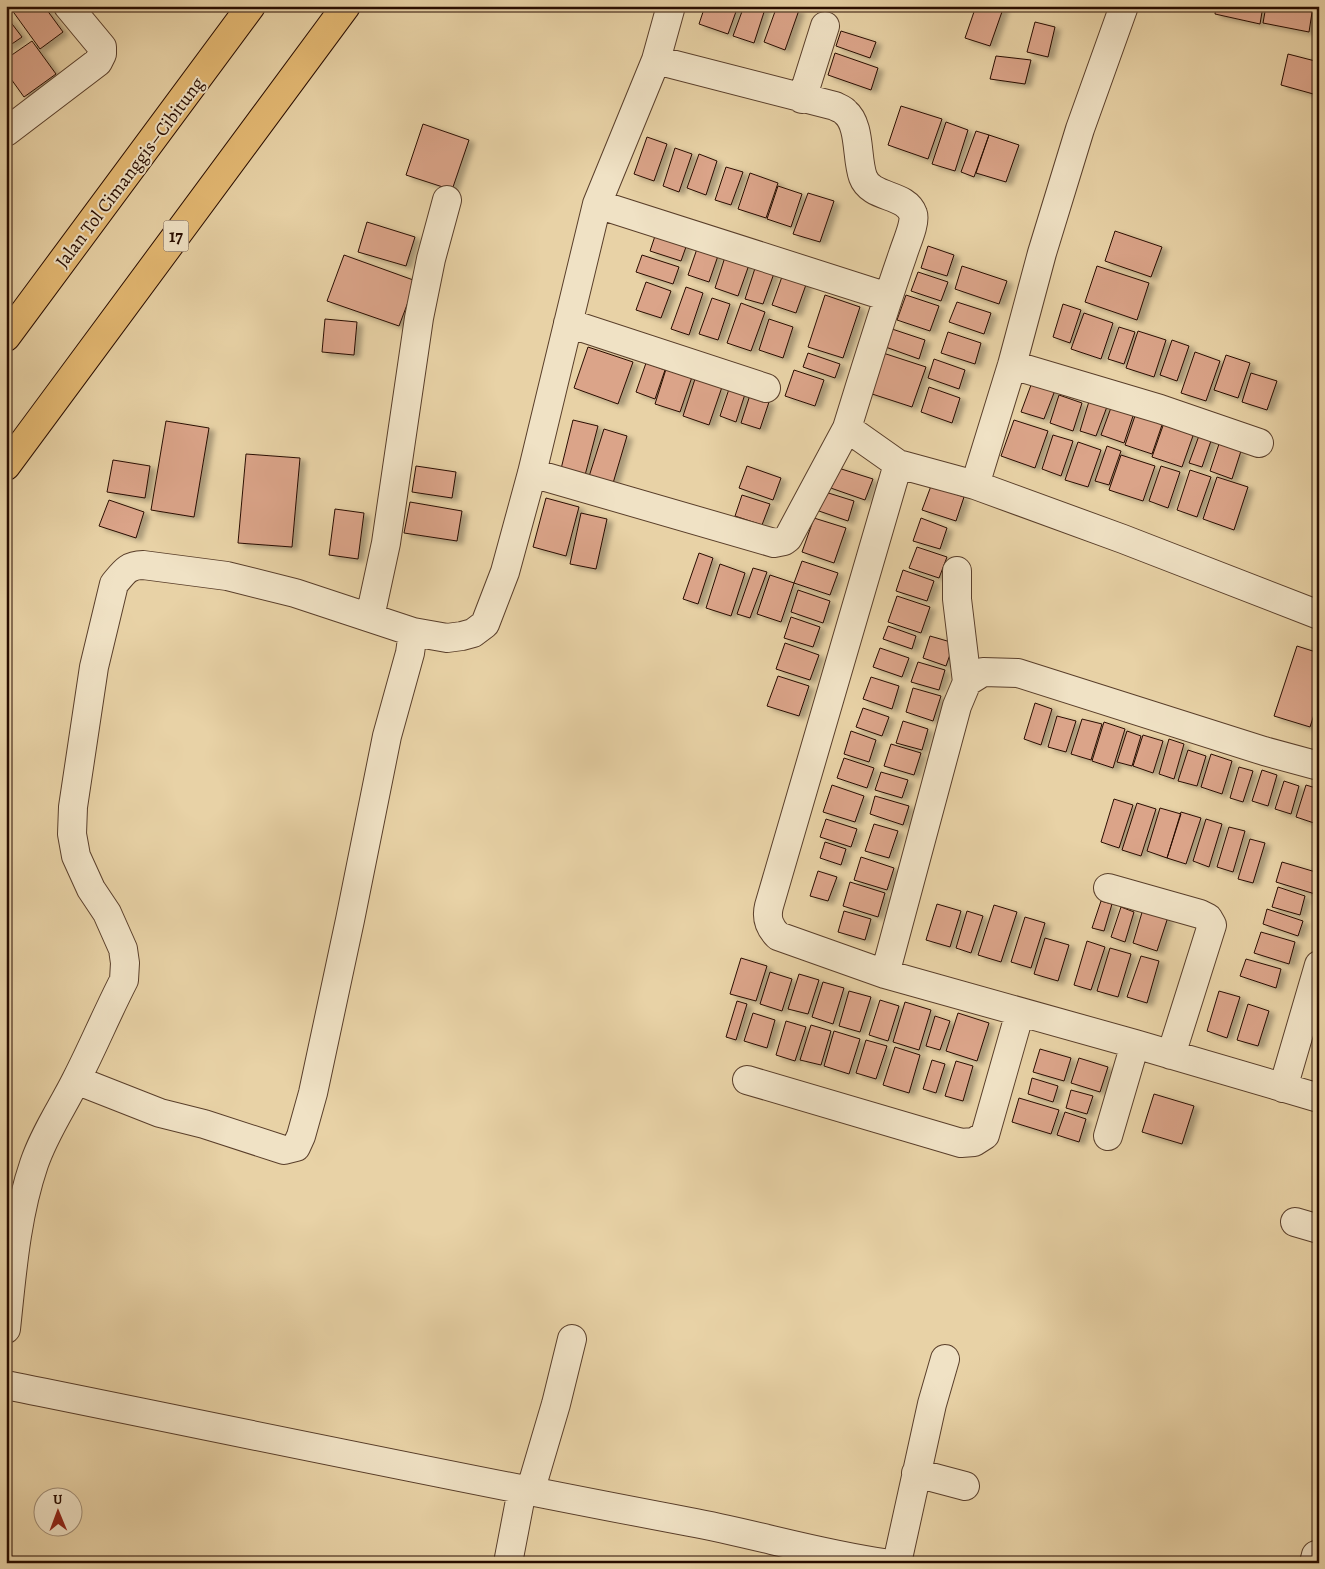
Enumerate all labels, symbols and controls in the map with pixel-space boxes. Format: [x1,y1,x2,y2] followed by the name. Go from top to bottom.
[49,71,211,274] street label: Jalan Tol Cimanggis–Cibitung
[164,220,188,252] road number: 17
[32,1486,82,1536] north arrow
[53,1490,63,1509] text: U

